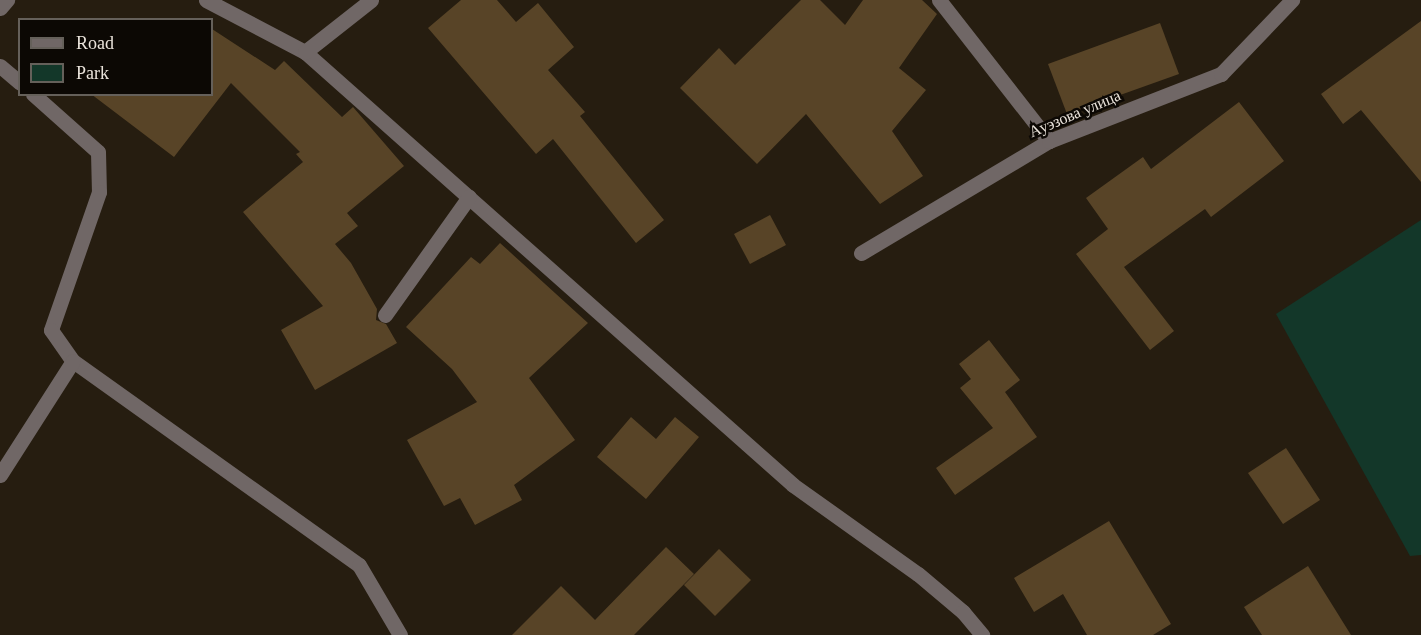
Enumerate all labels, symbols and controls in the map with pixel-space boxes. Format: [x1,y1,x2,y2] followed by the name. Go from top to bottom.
[18,18,213,96] legend
[76,33,114,53] text: Road
[76,63,109,83] text: Park
[1026,86,1124,142] street label: Ауэзова улица

